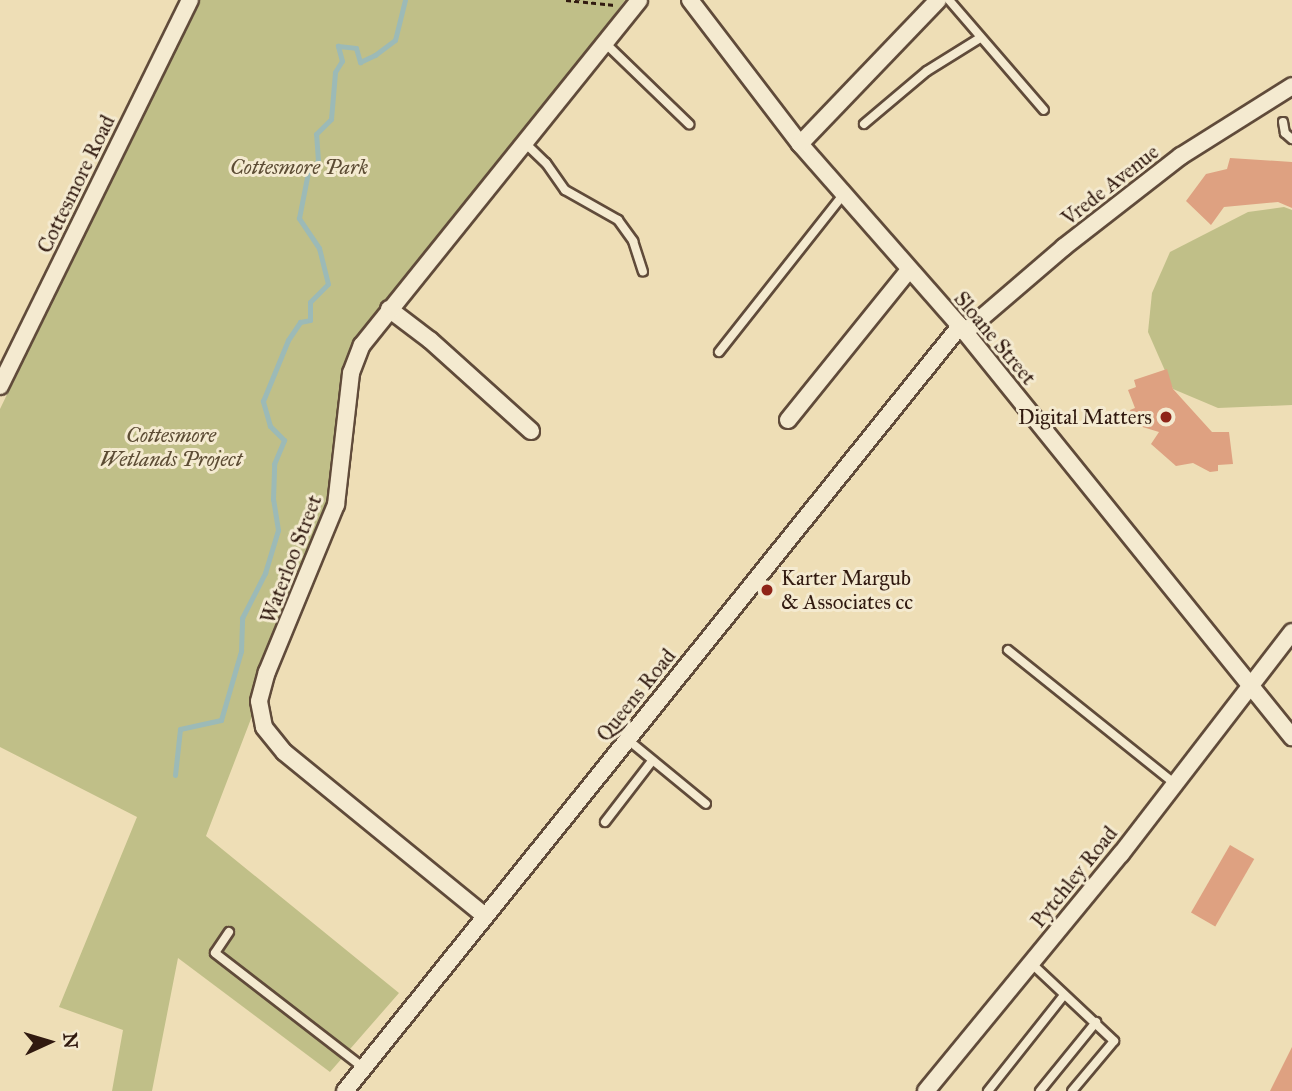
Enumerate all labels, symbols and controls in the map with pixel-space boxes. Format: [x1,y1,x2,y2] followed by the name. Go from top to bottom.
[32,111,120,257] street label: Cottesmore Road
[1056,139,1164,231] street label: Vrede Avenue
[230,154,368,180] park label: Cottesmore Park
[949,286,1041,390] street label: Sloane Street
[1018,404,1152,430] place label: Digital Matters
[1158,409,1174,425] marker: Digital Matters
[100,422,242,472] park label: Cottesmore Wetlands Project
[255,491,327,627] street label: Waterloo Street
[781,565,913,615] place label: Karter Margub & Associates cc
[759,582,775,598] marker: Karter Margub & Associates cc
[591,644,681,746] street label: Queens Road
[1025,821,1123,933] street label: Pytchley Road
[14,1007,84,1077] north arrow
[58,1032,82,1049] text: N

